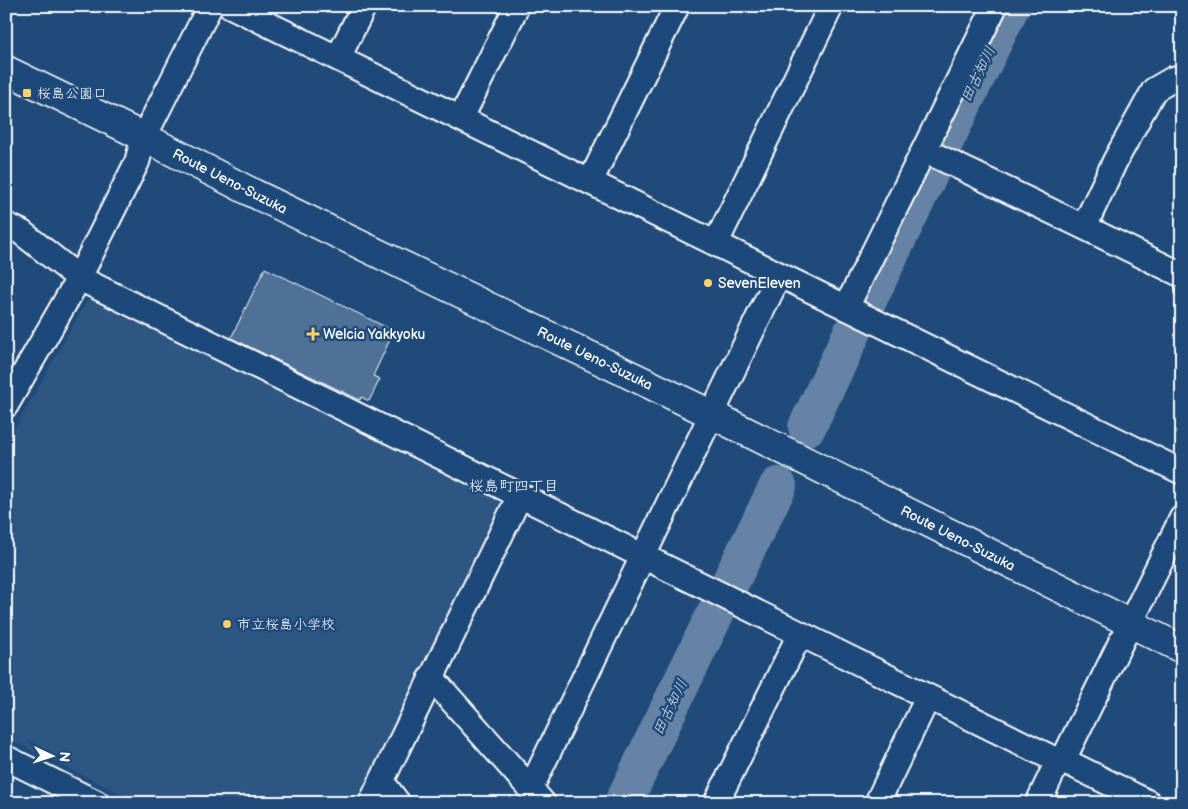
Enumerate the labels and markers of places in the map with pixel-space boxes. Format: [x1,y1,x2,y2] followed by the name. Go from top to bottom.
[37,85,107,102] place label: 桜島公園口
[21,87,33,99] marker: 桜島公園口
[718,275,801,292] place label: SevenEleven
[702,277,714,289] marker: SevenEleven
[323,326,425,343] place label: Welcia Yakkyoku
[307,328,319,340] marker: Welcia Yakkyoku
[237,616,335,633] place label: 市立桜島小学校
[221,618,233,630] marker: 市立桜島小学校

